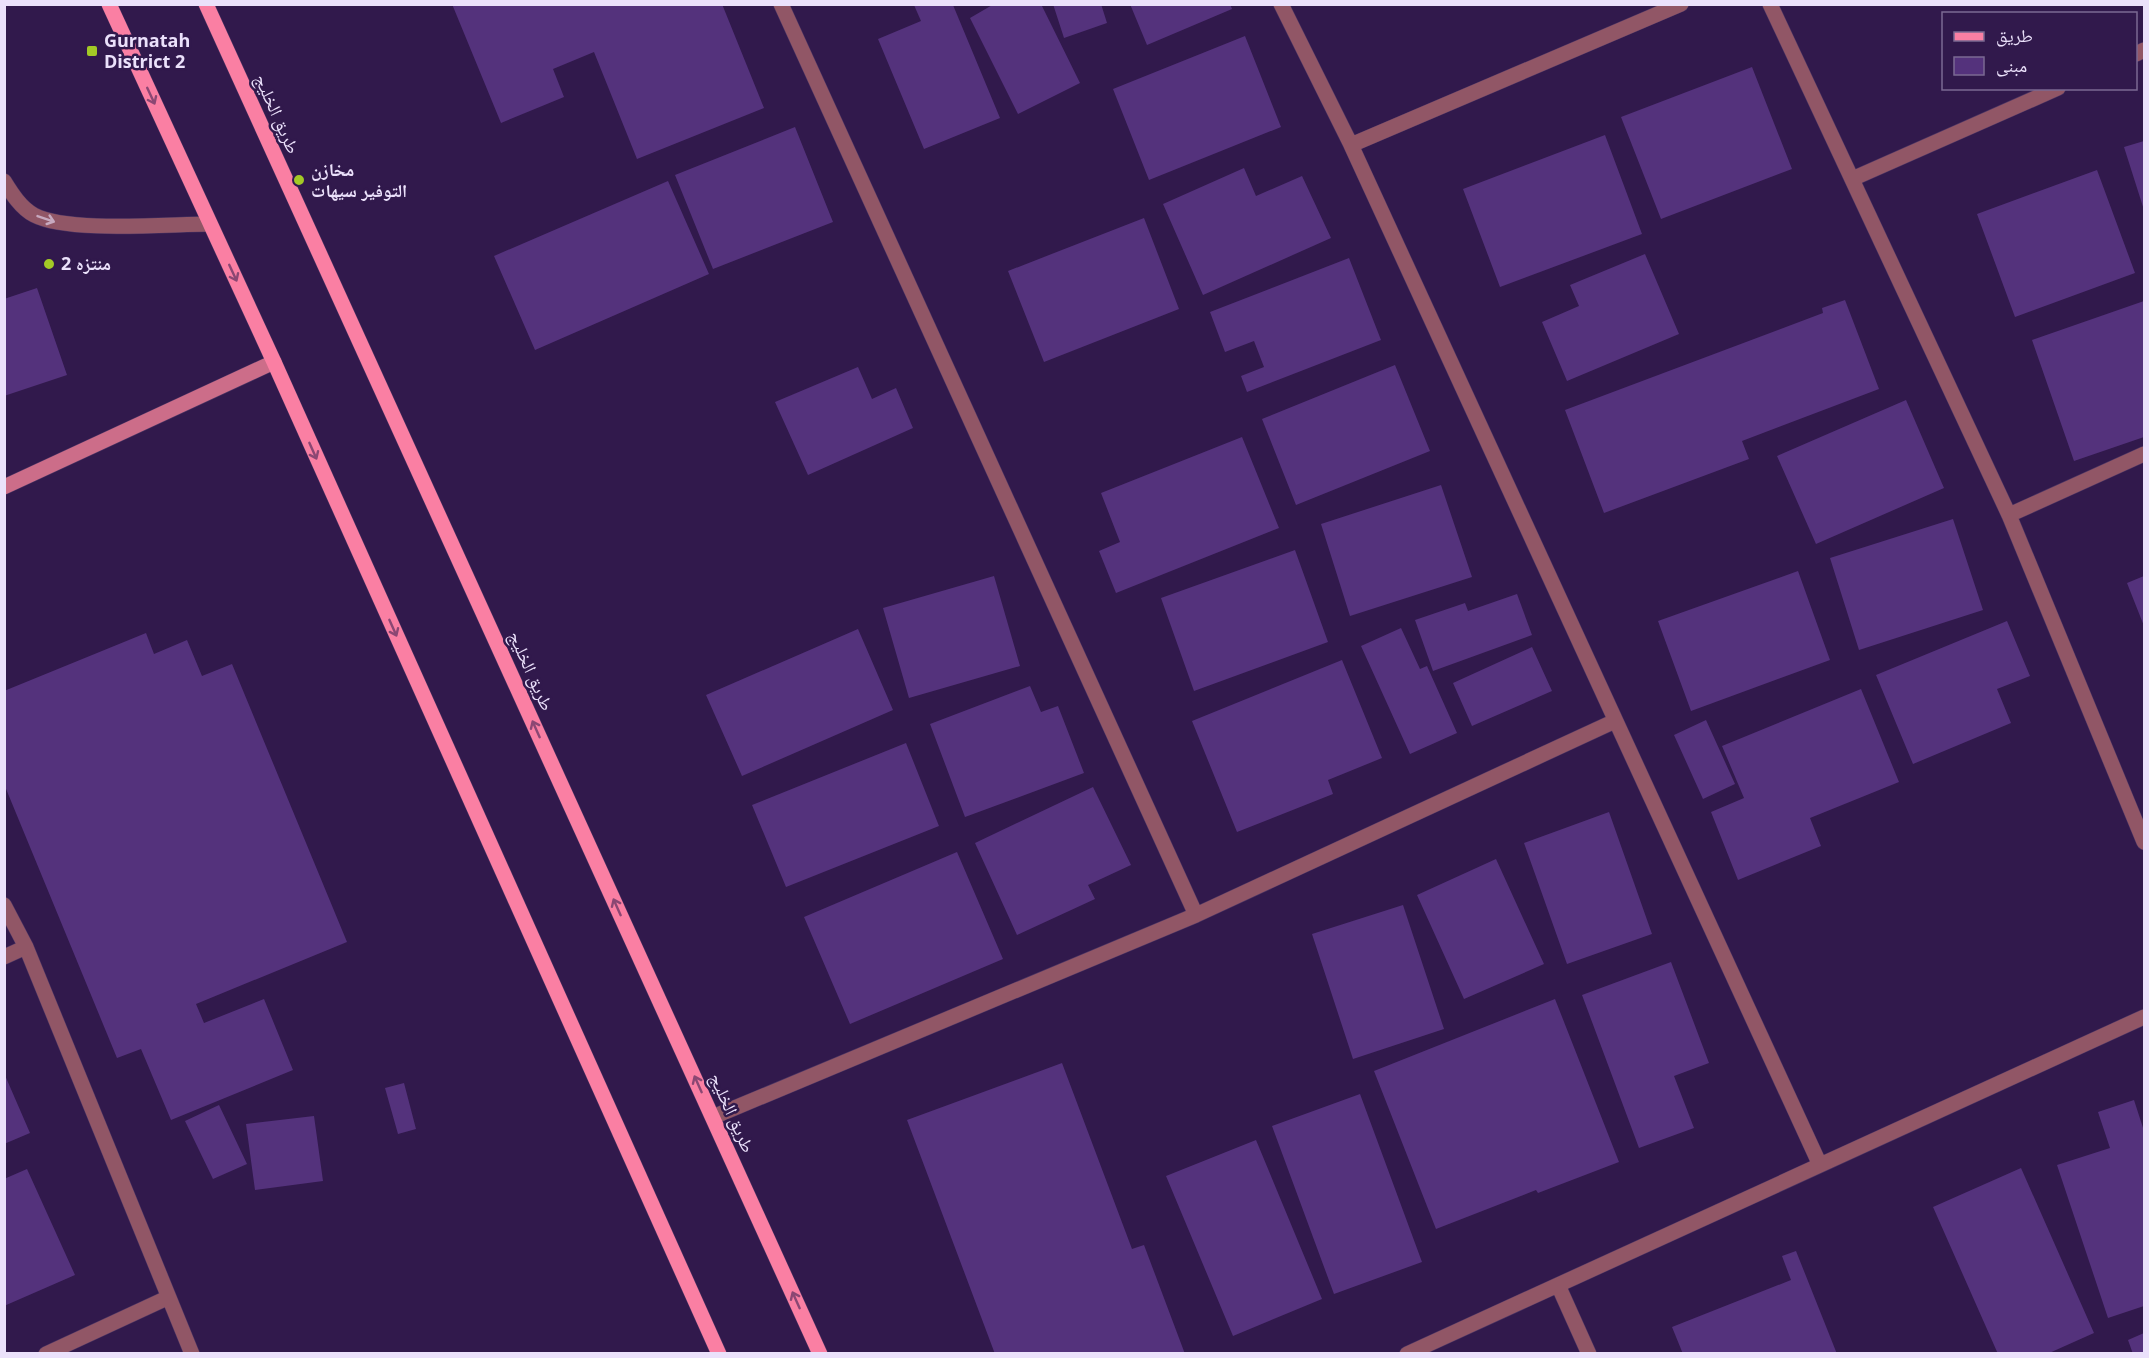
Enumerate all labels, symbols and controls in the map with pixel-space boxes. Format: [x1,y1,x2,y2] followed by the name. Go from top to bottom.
[1942,12,2137,90] legend
[1996,23,2033,47] text: طريق
[104,28,190,73] place label: Gurnatah District 2
[85,44,99,58] marker: Gurnatah District 2
[1996,53,2027,77] text: مبنى
[249,70,306,157] street label: طريق الخليج
[146,86,158,104] one-way arrow
[311,157,407,202] place label: مخازن التوفير سيهات
[292,173,306,187] marker: مخازن التوفير سيهات
[36,215,55,226] one-way arrow
[61,251,111,275] place label: منتزه 2
[42,257,56,271] marker: منتزه 2
[228,264,239,282] one-way arrow
[308,441,320,459] one-way arrow
[388,619,399,637] one-way arrow
[503,627,560,714] street label: طريق الخليج
[530,721,542,739] one-way arrow
[611,898,622,916] one-way arrow
[704,1069,761,1156] street label: طريق الخليج
[691,1076,703,1094] one-way arrow
[789,1292,801,1310] one-way arrow

